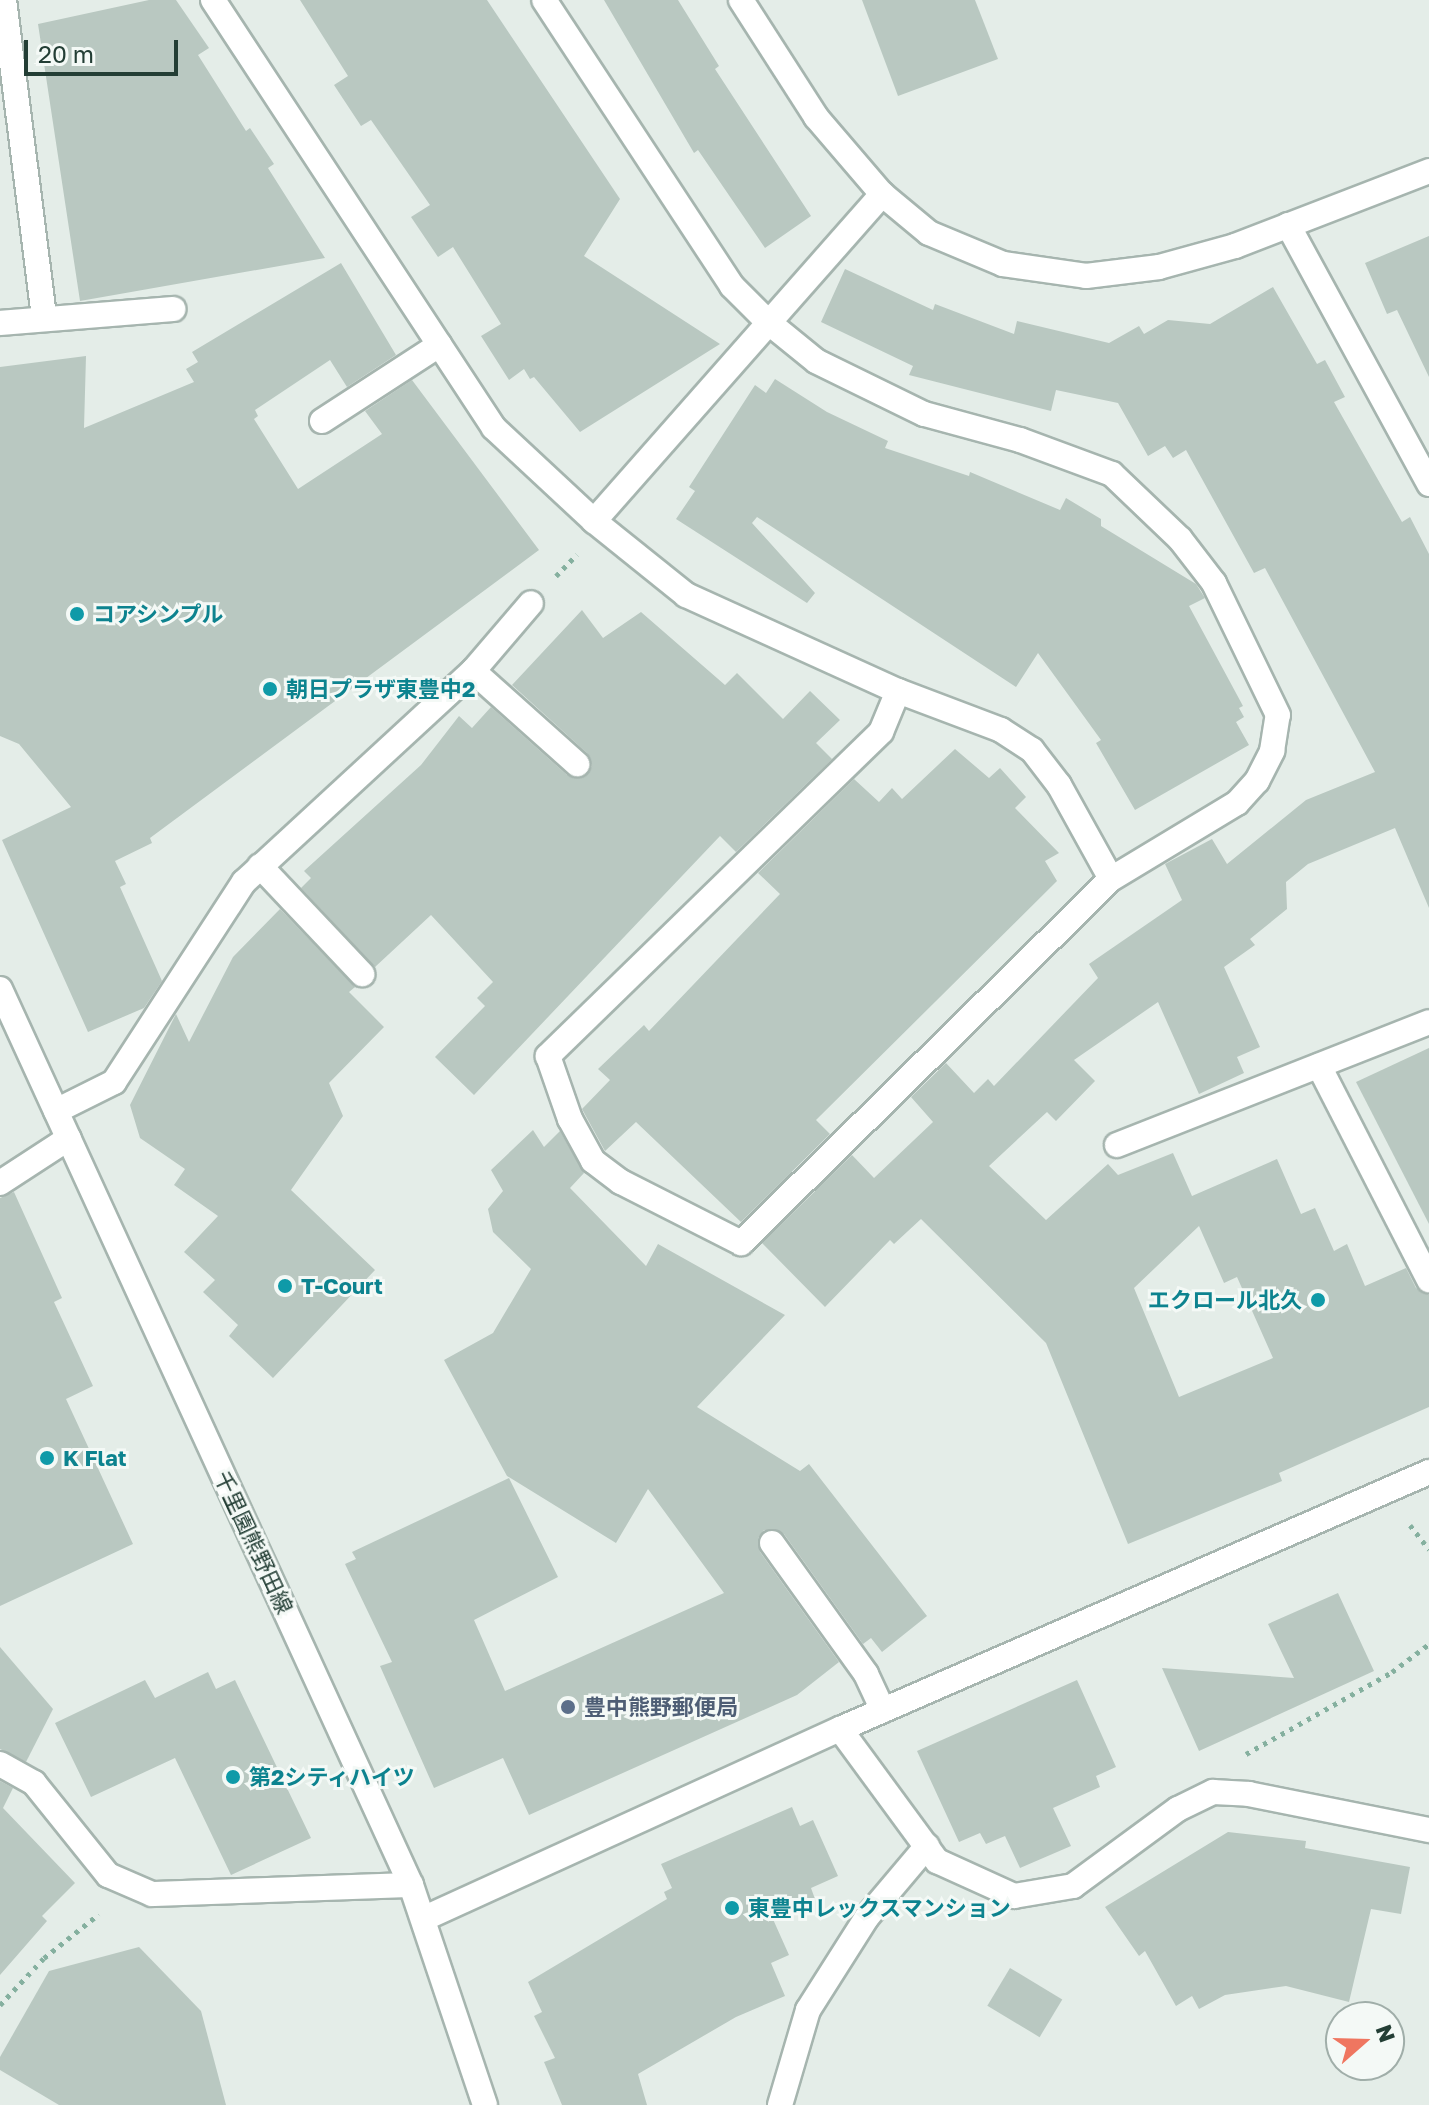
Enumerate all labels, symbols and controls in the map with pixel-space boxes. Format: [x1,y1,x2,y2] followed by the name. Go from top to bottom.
[28,24,182,74] scale bar
[38,39,94,68] text: 20 m
[93,601,225,627] place label: コアシンプル
[68,605,86,623] marker: コアシンプル
[286,676,475,702] place label: 朝日プラザ東豊中2
[261,680,279,698] marker: 朝日プラザ東豊中2
[301,1273,383,1299] place label: T-Court
[276,1277,294,1295] marker: T-Court
[1148,1287,1302,1313] place label: エクロール北久
[1309,1291,1327,1309] marker: エクロール北久
[63,1445,126,1471] place label: K Flat
[38,1449,56,1467] marker: K Flat
[209,1467,299,1617] street label: 千里園熊野田線
[584,1694,738,1720] place label: 豊中熊野郵便局
[559,1698,577,1716] marker: 豊中熊野郵便局
[249,1764,416,1790] place label: 第2シティハイツ
[224,1768,242,1786] marker: 第2シティハイツ
[748,1895,1012,1921] place label: 東豊中レックスマンション
[723,1899,741,1917] marker: 東豊中レックスマンション
[1325,2001,1405,2081] north arrow
[1371,2021,1402,2046] text: N

